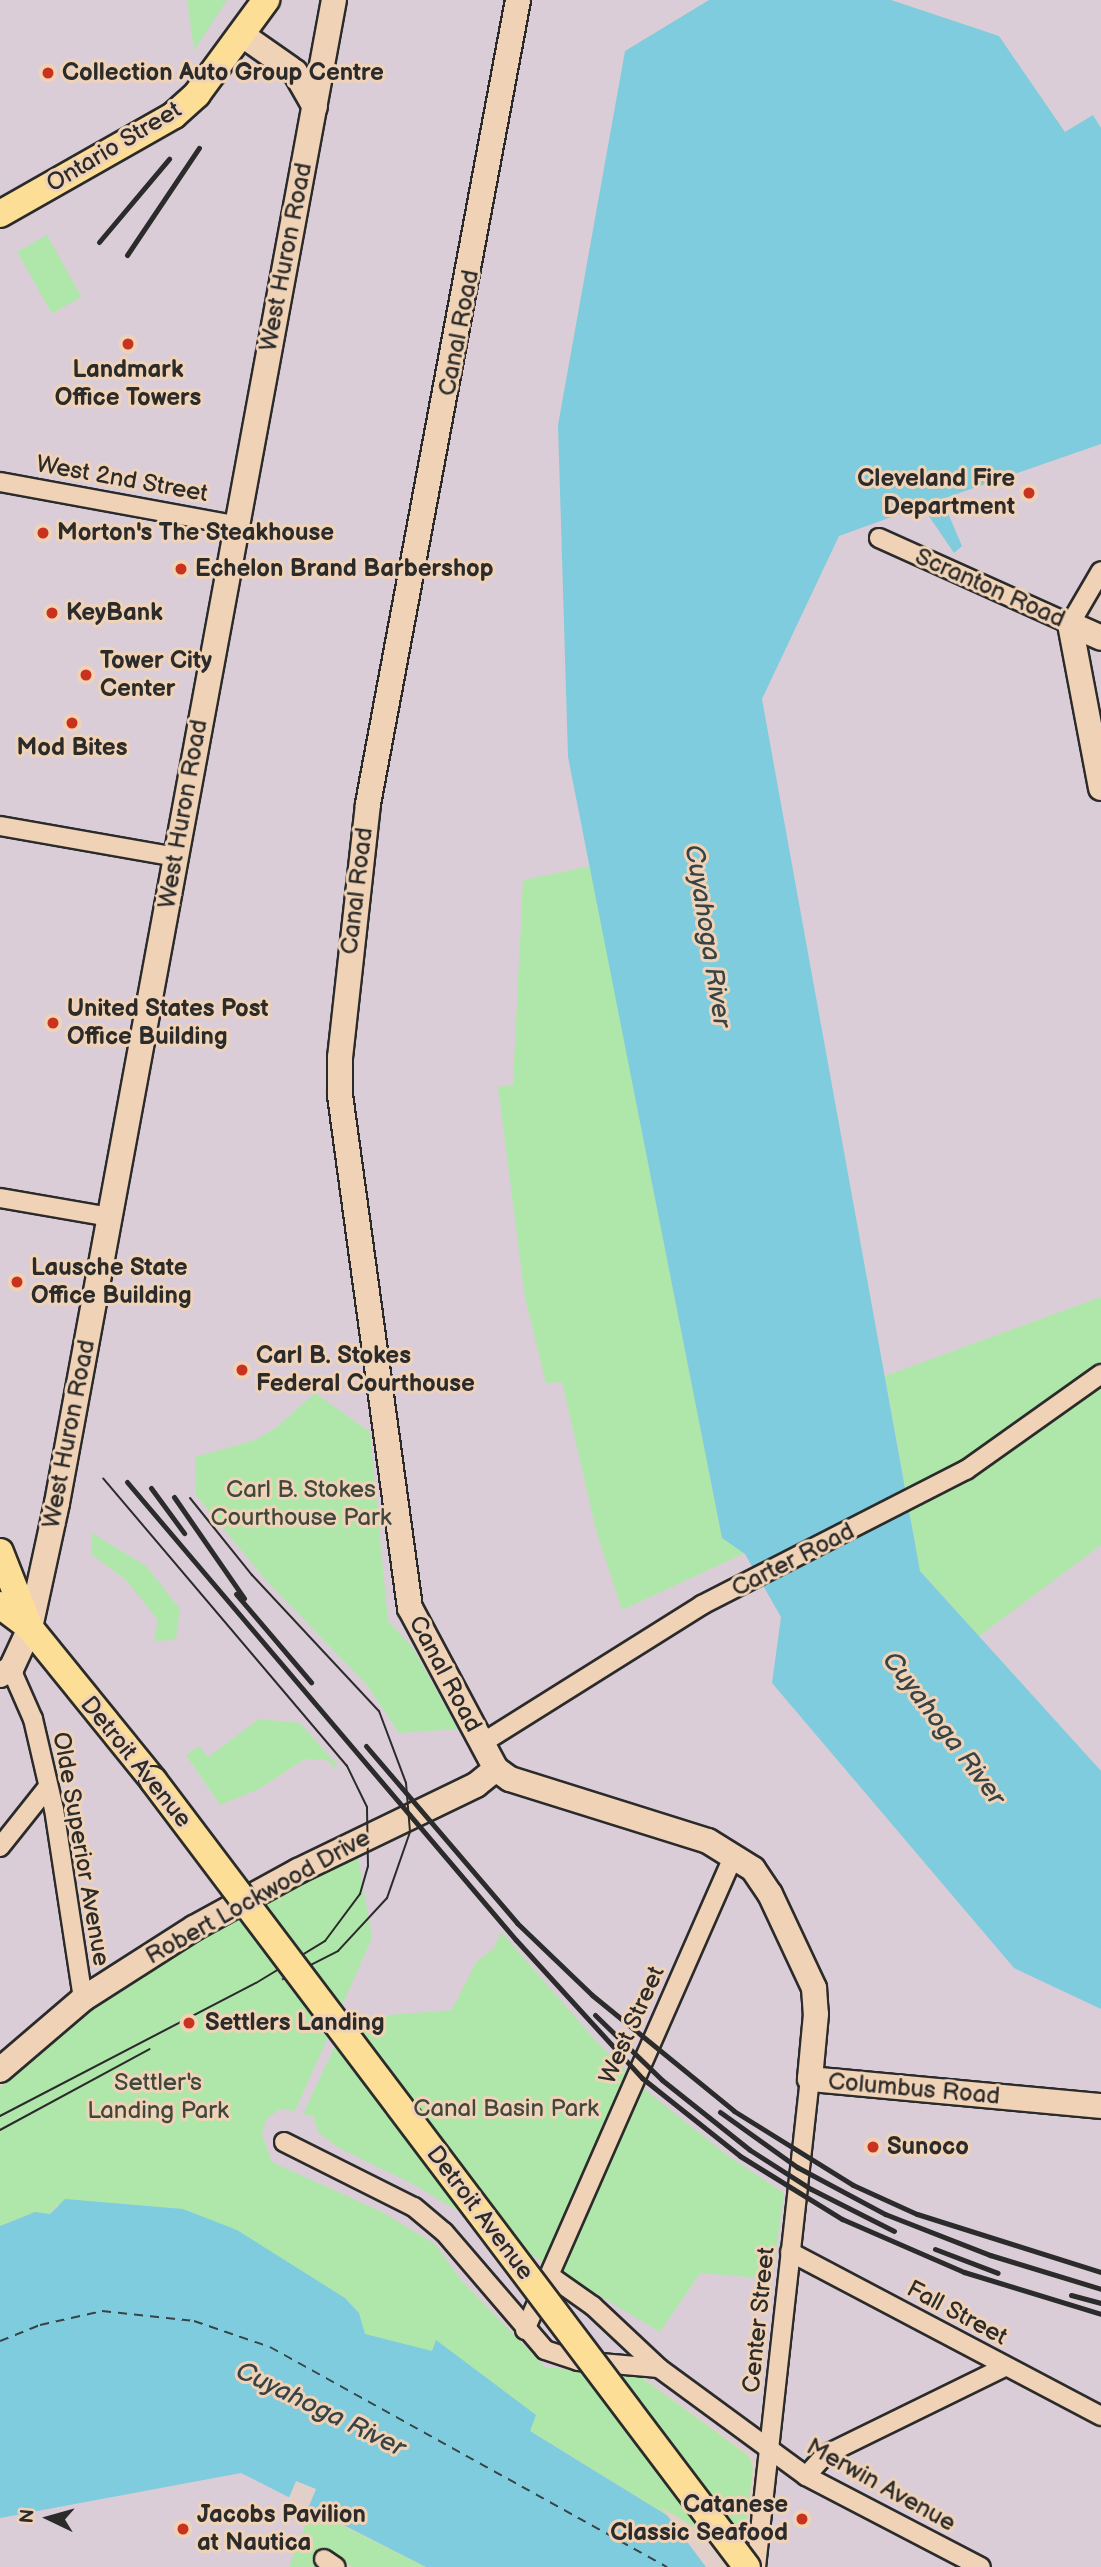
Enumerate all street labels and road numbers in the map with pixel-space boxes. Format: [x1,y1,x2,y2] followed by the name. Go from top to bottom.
[41,95,187,199] street label: Ontario Street
[254,160,318,354] street label: West Huron Road
[433,268,485,398] street label: Canal Road
[34,450,210,508] street label: West 2nd Street
[911,542,1069,634] street label: Scranton Road
[152,717,214,911] street label: West Huron Road
[335,826,379,956] street label: Canal Road
[37,1337,101,1531] street label: West Huron Road
[727,1517,859,1603] street label: Carter Road
[402,1611,488,1737] street label: Canal Road
[74,1691,198,1833] street label: Detroit Avenue
[46,1730,116,1968] street label: Olde Superior Avenue
[141,1823,375,1971] street label: Robert Lockwood Drive
[593,1961,671,2089] street label: West Street
[827,2067,1001,2111] street label: Columbus Road
[420,2140,540,2286] street label: Detroit Avenue
[737,2246,781,2394] street label: Center Street
[902,2274,1012,2352] street label: Fall Street
[801,2432,961,2538] street label: Merwin Avenue

